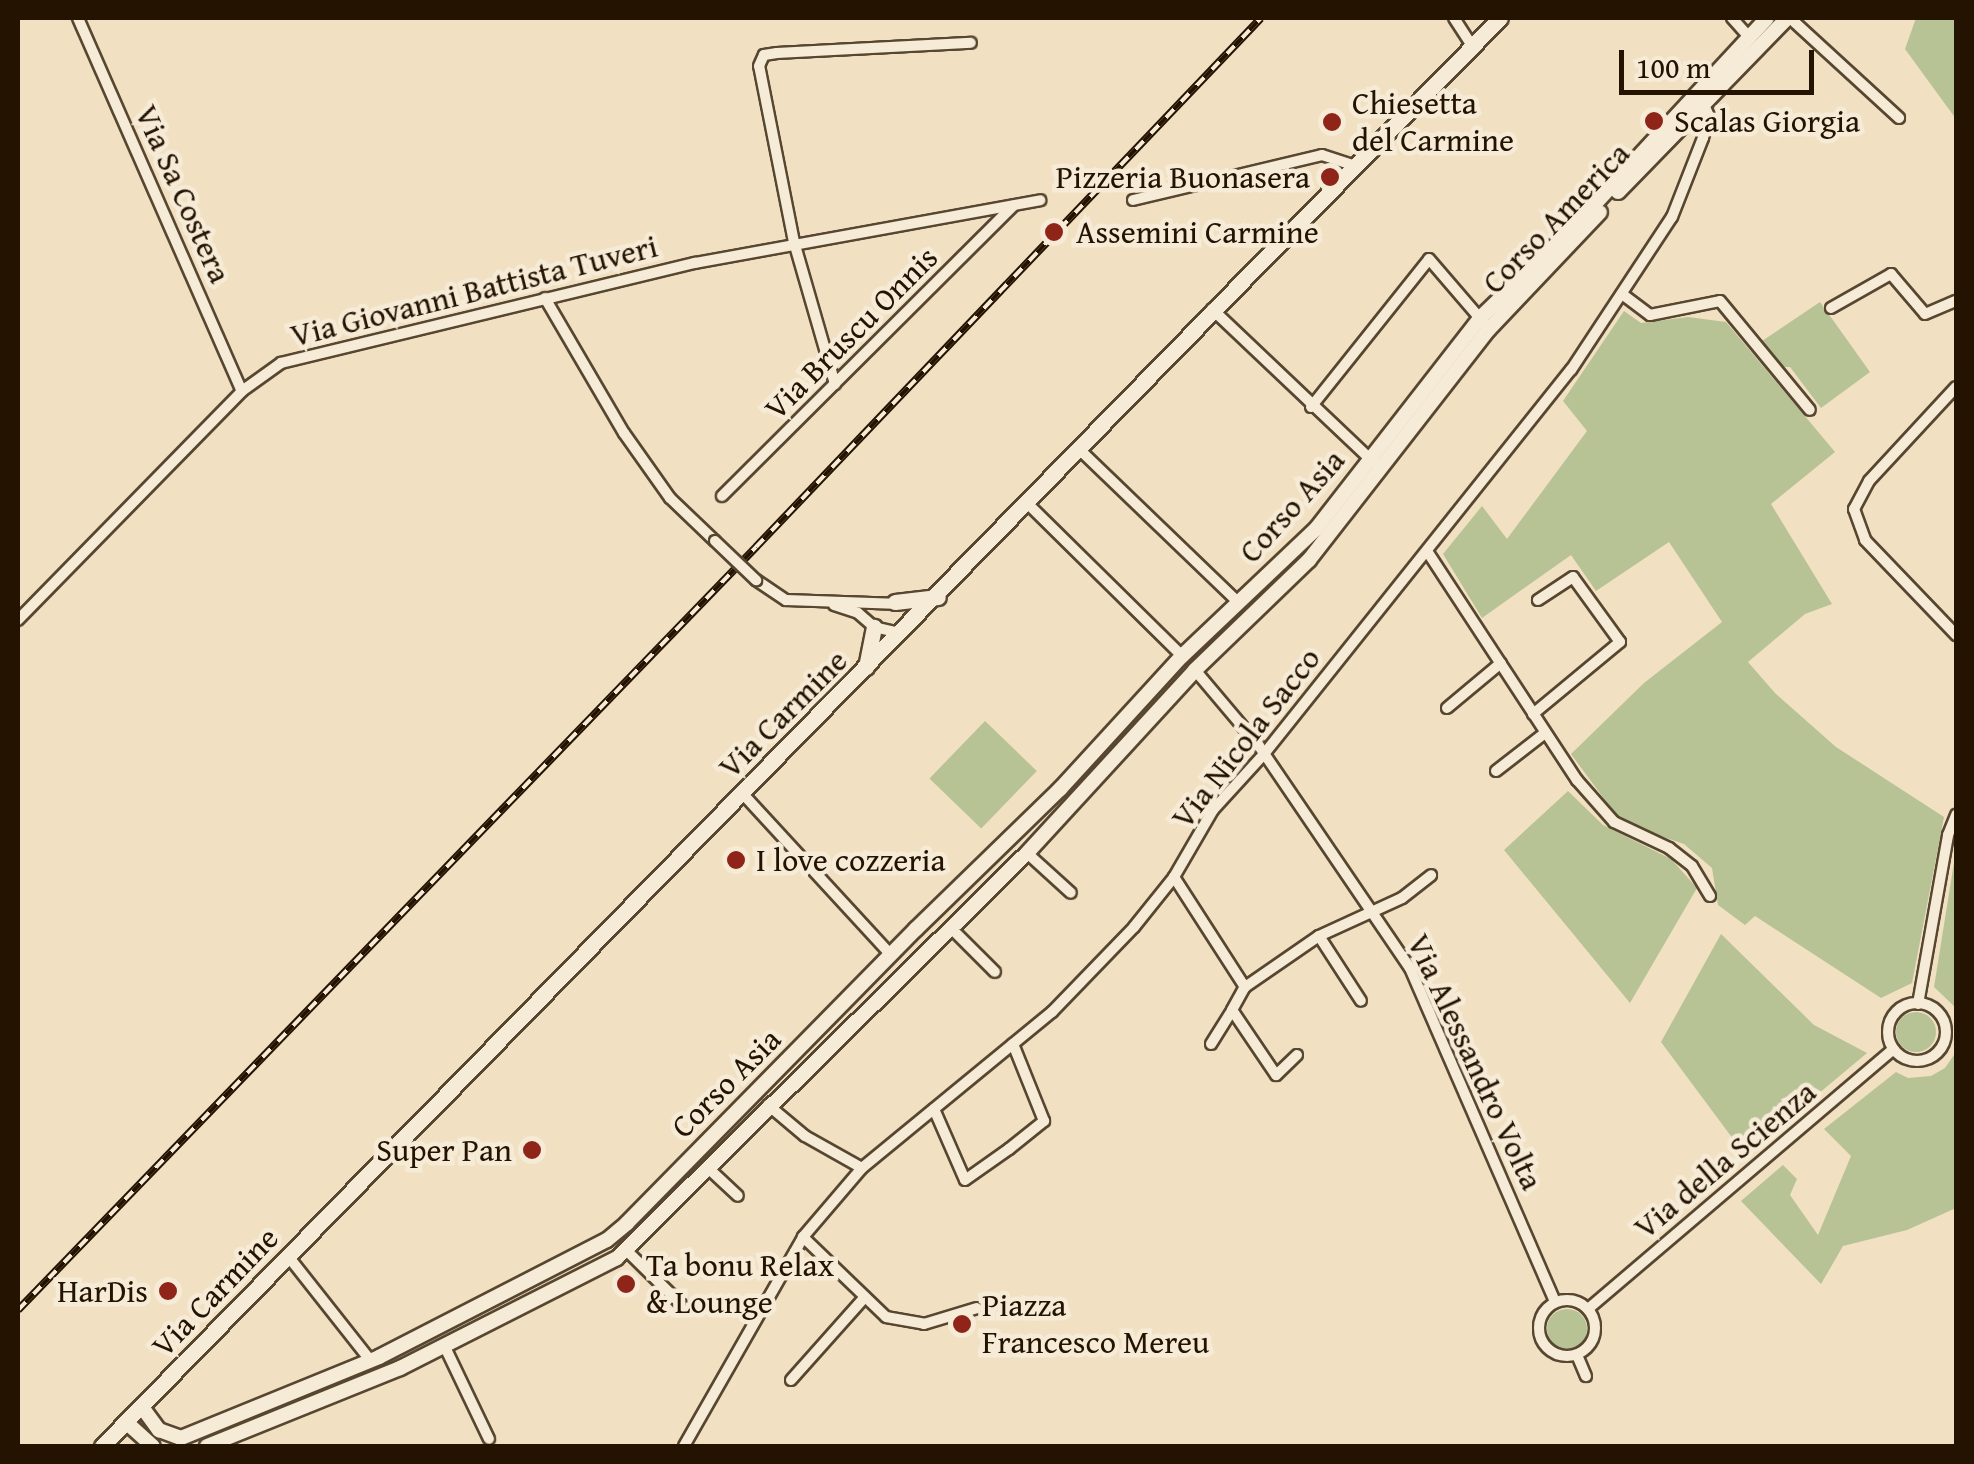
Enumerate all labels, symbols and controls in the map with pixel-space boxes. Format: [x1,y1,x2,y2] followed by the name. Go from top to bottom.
[1624,30,1819,92] scale bar
[1636,45,1710,89] text: 100 m
[1352,85,1514,160] place label: Chiesetta del Carmine
[127,99,239,289] street label: Via Sa Costera
[1674,102,1860,140] place label: Scalas Giorgia
[1643,110,1665,132] marker: Scalas Giorgia
[1321,111,1343,133] marker: Chiesetta del Carmine
[1474,135,1638,301] street label: Corso America
[1056,158,1310,196] place label: Pizzeria Buonasera
[1319,166,1341,188] marker: Pizzeria Buonasera
[1076,213,1319,251] place label: Assemini Carmine
[1041,219,1067,245] marker: Assemini Carmine
[287,227,661,355] street label: Via Giovanni Battista Tuveri
[756,238,946,428] street label: Via Bruscu Onnis
[1231,441,1353,571] street label: Corso Asia
[1163,640,1329,836] street label: Via Nicola Sacco
[711,642,855,786] street label: Via Carmine
[756,841,946,879] place label: I love cozzeria
[725,849,747,871] marker: I love cozzeria
[1399,928,1551,1196] street label: Via Alessandro Volta
[663,1020,789,1146] street label: Corso Asia
[1626,1073,1824,1247] street label: Via della Scienza
[376,1131,512,1169] place label: Super Pan
[521,1139,543,1161] marker: Super Pan
[144,1219,286,1365] street label: Via Carmine
[646,1247,834,1322] place label: Ta bonu Relax & Lounge
[57,1272,148,1310] place label: HarDis
[615,1273,637,1295] marker: Ta bonu Relax & Lounge
[157,1280,179,1302] marker: HarDis
[982,1287,1209,1362] place label: Piazza Francesco Mereu
[951,1313,973,1335] marker: Piazza Francesco Mereu

